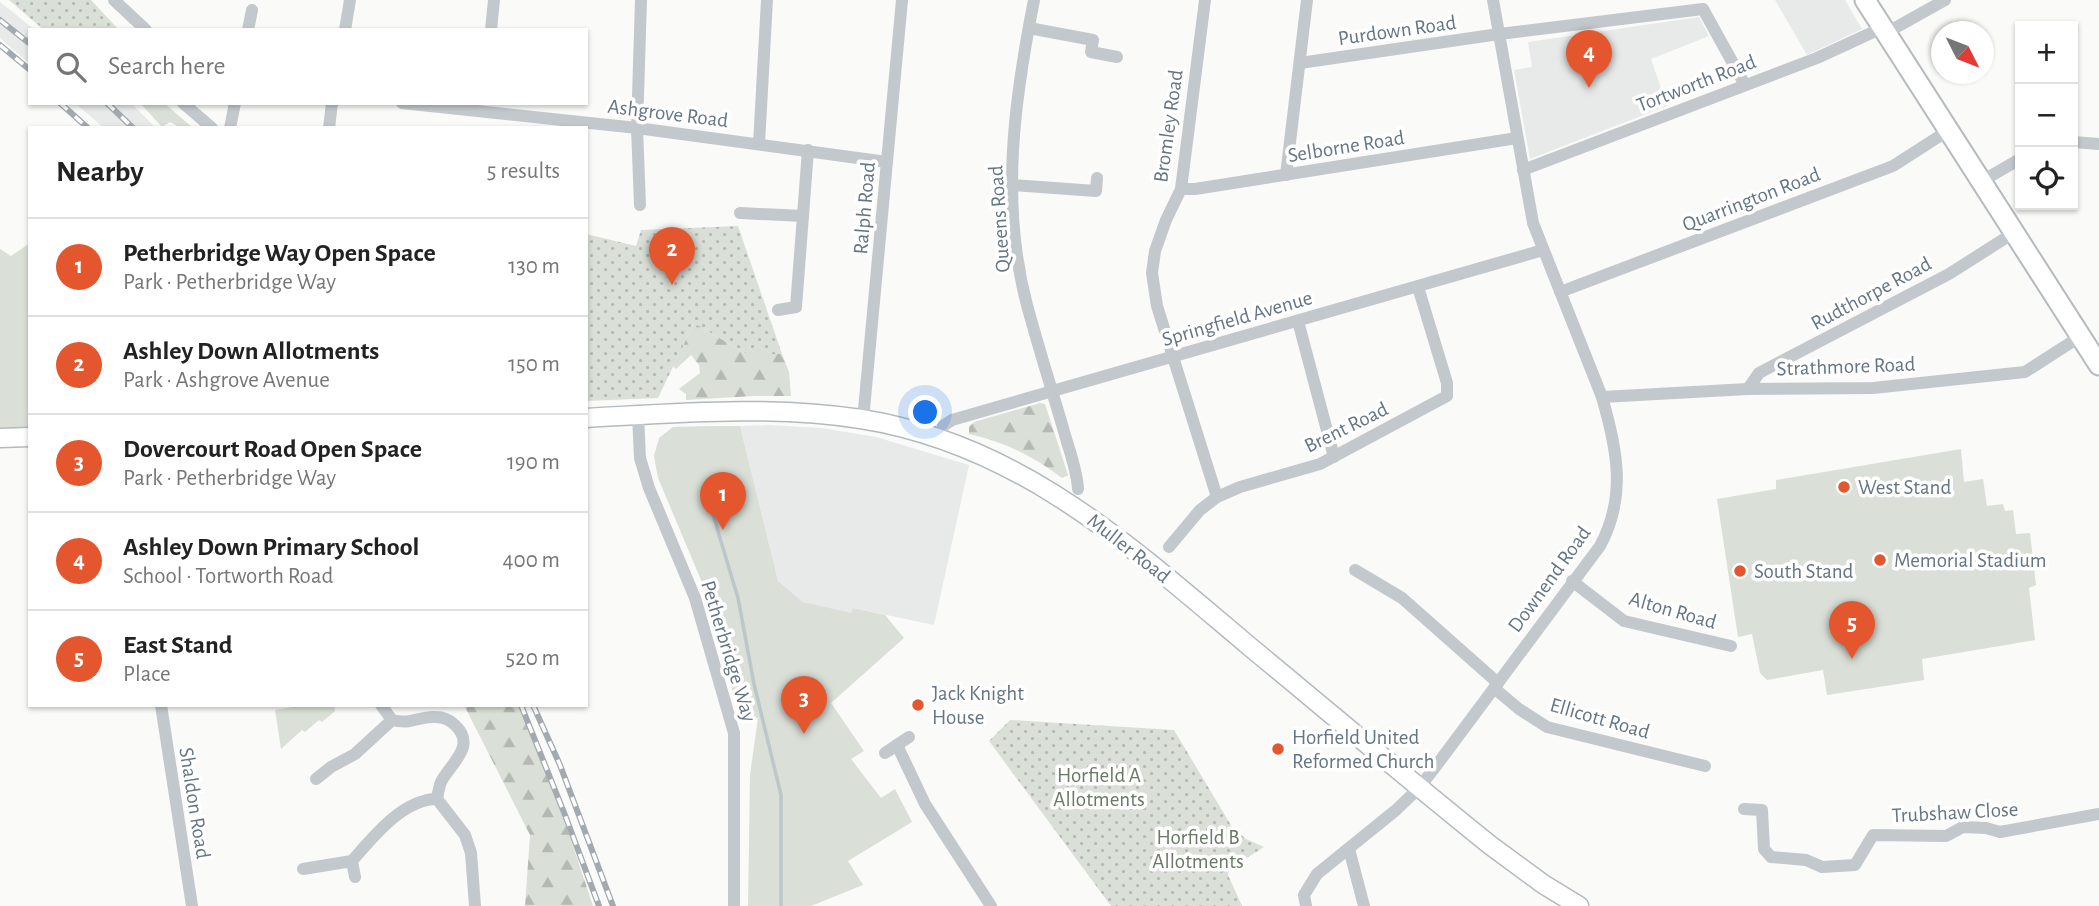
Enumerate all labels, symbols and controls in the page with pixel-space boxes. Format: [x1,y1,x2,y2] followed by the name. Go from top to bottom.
[1337,12,1458,49] street label: Purdown Road
[1931,21,1994,84] north arrow
[2015,21,2078,210] map controls
[2015,21,2078,84] button: +
[28,28,588,105] search box
[1566,30,1612,88] pin: 4
[52,48,90,86] icon: search
[1634,51,1759,116] street label: Tortworth Road
[108,53,226,79] text: Search here
[1150,68,1187,184] street label: Bromley Road
[2015,84,2078,147] button: −
[606,96,730,131] street label: Ashgrove Road
[1286,127,1406,166] street label: Selborne Road
[2015,147,2078,210] button: locate
[56,157,144,187] text: Nearby
[487,160,560,183] text: 5 results
[850,161,879,255] street label: Ralph Road
[1679,163,1823,235] street label: Quarrington Road
[985,165,1014,273] street label: Queens Road
[649,227,695,285] pin: 2
[123,240,436,266] text: Petherbridge Way Open Space
[1808,253,1935,334] street label: Rudthorpe Road
[75,255,83,278] text: 1
[508,255,560,278] text: 130 m
[123,271,336,294] text: Park · Petherbridge Way
[1160,287,1315,350] street label: Springfield Avenue
[123,338,379,364] text: Ashley Down Allotments
[74,353,84,376] text: 2
[508,353,560,376] text: 150 m
[1776,354,1916,379] street label: Strathmore Road
[123,369,330,392] text: Park · Ashgrove Avenue
[908,395,942,429] your location
[1301,398,1392,457] street label: Brent Road
[123,436,422,462] text: Dovercourt Road Open Space
[74,451,84,474] text: 3
[507,451,560,474] text: 190 m
[123,467,336,490] text: Park · Petherbridge Way
[700,472,746,530] pin: 1
[1858,477,1951,498] place label: West Stand
[1836,479,1852,495] marker: West Stand
[1083,510,1174,587] street label: Muller Road
[1504,522,1595,636] street label: Downend Road
[123,534,419,560] text: Ashley Down Primary School
[73,549,85,572] text: 4
[502,549,560,572] text: 400 m
[1894,550,2047,571] place label: Memorial Stadium
[1872,552,1888,568] marker: Memorial Stadium
[1754,561,1854,582] place label: South Stand
[1732,563,1748,579] marker: South Stand
[123,565,333,588] text: School · Tortworth Road
[697,578,760,724] street label: Petherbridge Way
[1627,588,1719,633] street label: Alton Road
[1829,601,1875,659] pin: 5
[123,632,233,658] text: East Stand
[74,647,84,670] text: 5
[506,647,560,670] text: 520 m
[123,663,171,686] text: Place
[781,676,827,734] pin: 3
[932,683,1024,728] place label: Jack Knight House
[1548,694,1652,743] street label: Ellicott Road
[910,697,926,713] marker: Jack Knight House
[1292,727,1434,772] place label: Horfield United Reformed Church
[1270,741,1286,757] marker: Horfield United Reformed Church
[175,746,214,860] street label: Shaldon Road
[1053,765,1145,810] park label: Horfield A Allotments
[1891,799,2019,826] street label: Trubshaw Close
[1152,827,1244,872] park label: Horfield B Allotments

